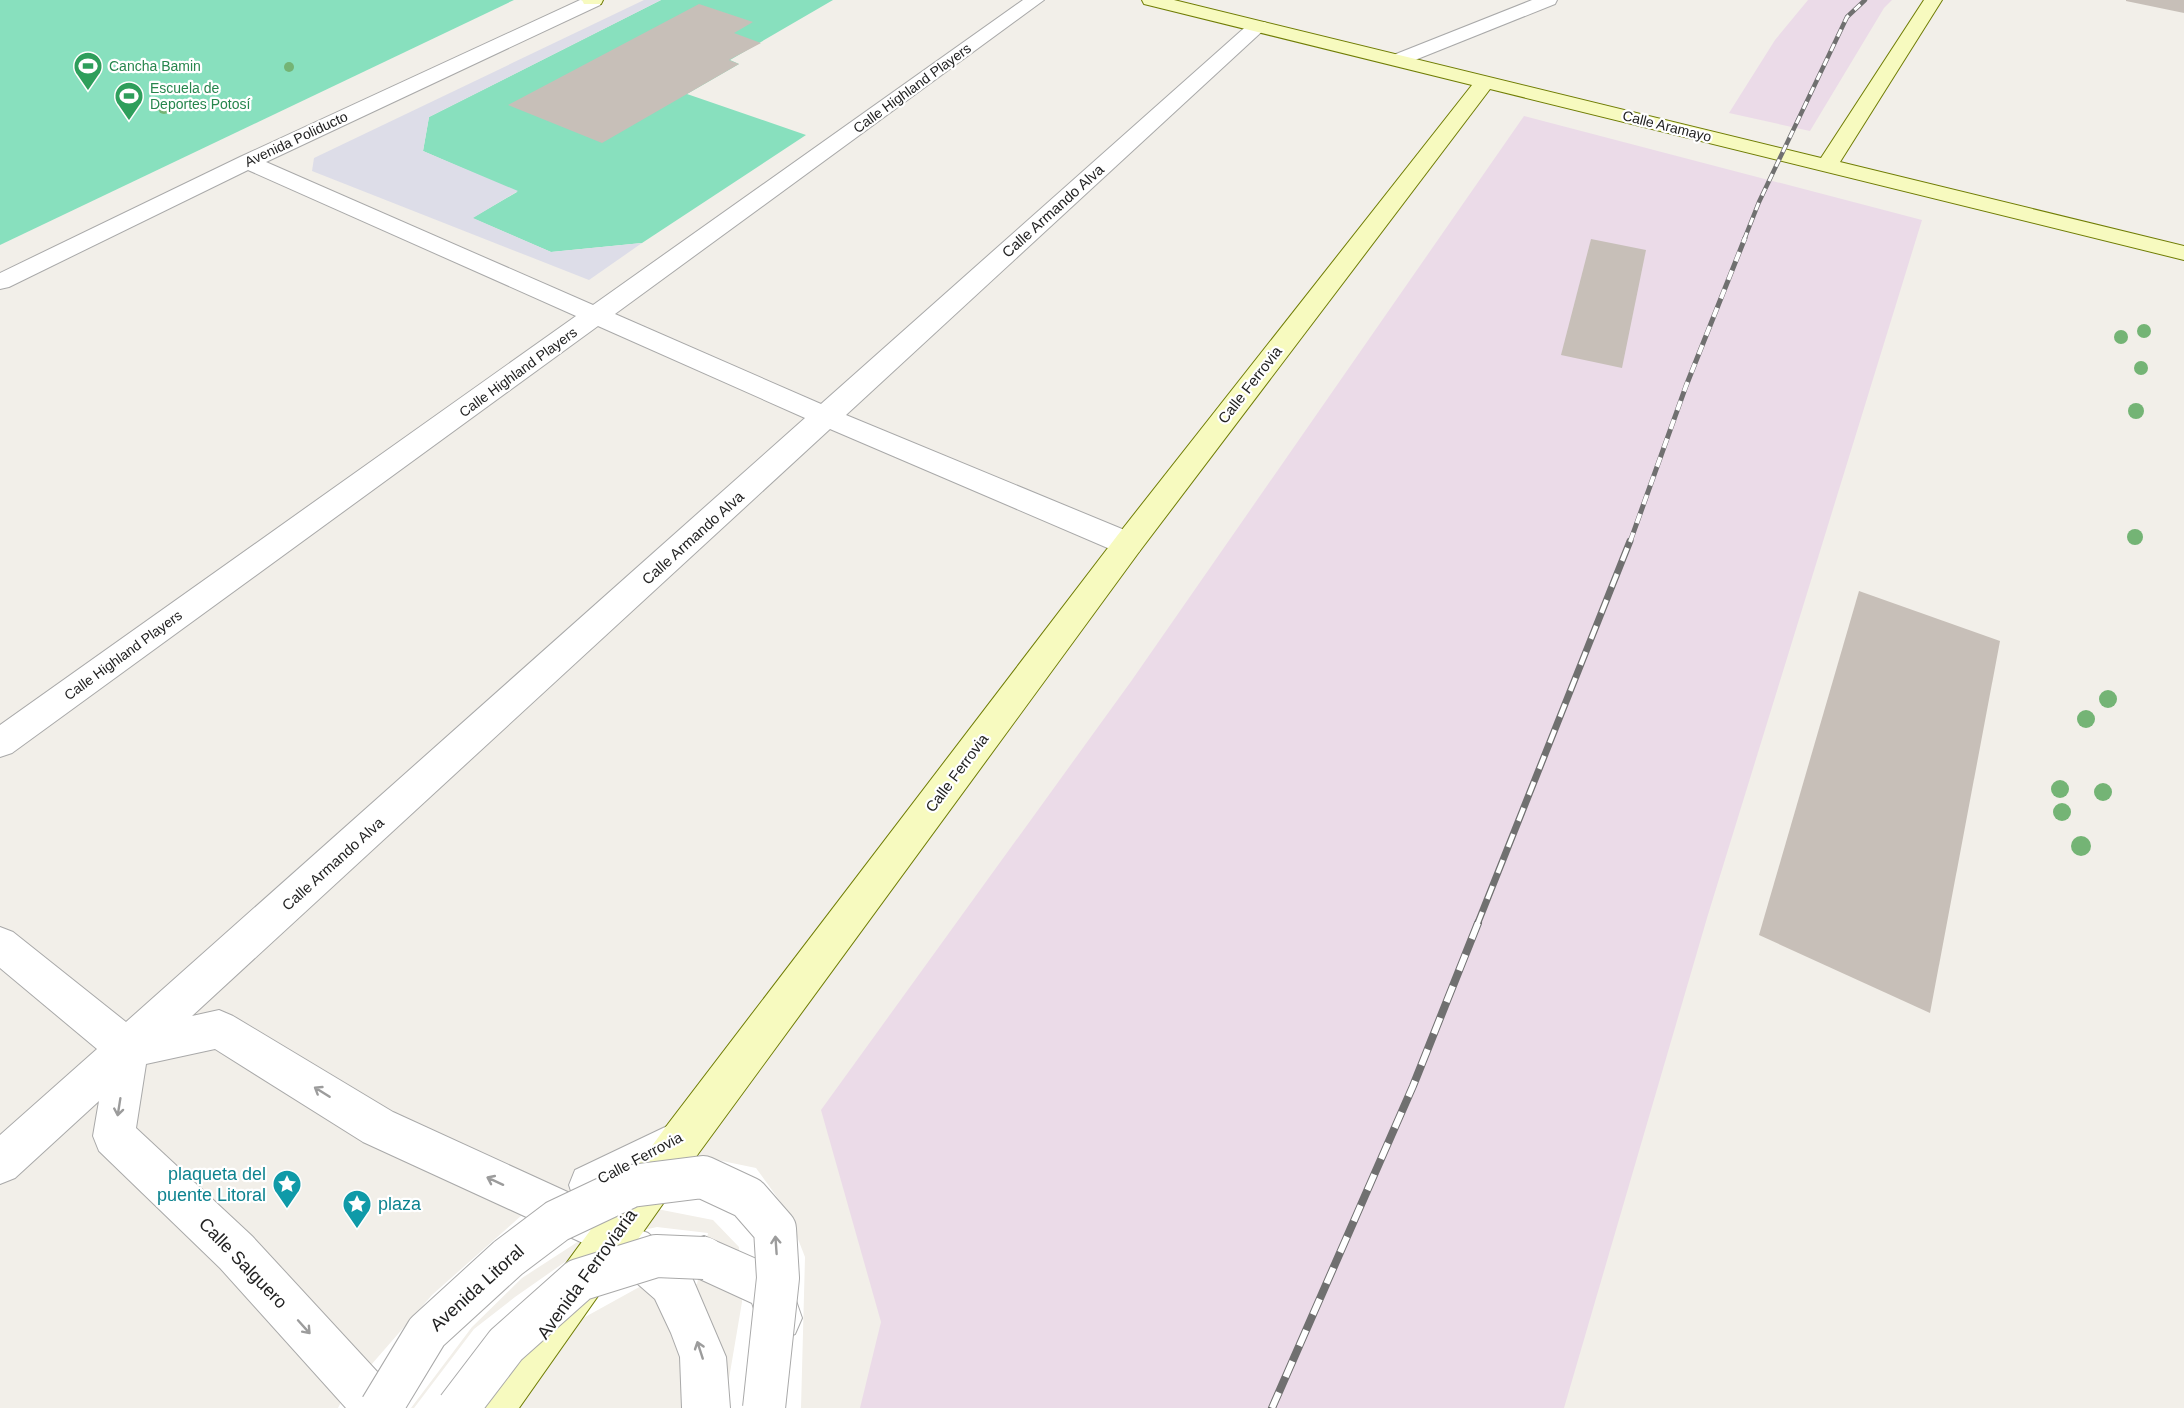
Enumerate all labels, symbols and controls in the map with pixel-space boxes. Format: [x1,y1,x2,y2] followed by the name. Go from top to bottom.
[850,40,974,136] street label: Calle Highland Players
[72,50,104,92] sports icon: Cancha Bamin
[109,58,201,74] place label: Cancha Bamin
[113,80,145,122] sports icon: Escuela de Deportes Potosí
[150,80,250,112] place label: Escuela de Deportes Potosí
[1621,107,1713,145] street label: Calle Aramayo
[242,108,350,170] street label: Avenida Poliducto
[998,160,1107,261] street label: Calle Armando Alva
[456,324,580,420] street label: Calle Highland Players
[1214,342,1285,427] street label: Calle Ferrovia
[638,487,747,588] street label: Calle Armando Alva
[61,607,185,703] street label: Calle Highland Players
[922,730,992,815] street label: Calle Ferrovia
[278,813,387,914] street label: Calle Armando Alva
[314,1086,331,1098] one-way arrow
[113,1096,124,1116] one-way arrow
[595,1128,686,1187] street label: Calle Ferrovia
[157,1164,266,1205] place label: plaqueta del puente Litoral
[271,1168,303,1210] place icon: plaqueta del puente Litoral
[486,1175,505,1186] one-way arrow
[341,1188,373,1230] place icon: plaza
[378,1194,422,1214] place label: plaza
[533,1204,641,1343] street label: Avenida Ferroviaria
[195,1214,291,1312] street label: Calle Salguero
[770,1236,781,1256] one-way arrow
[426,1241,528,1335] street label: Avenida Litoral
[297,1319,311,1334] one-way arrow
[694,1341,705,1360] one-way arrow

